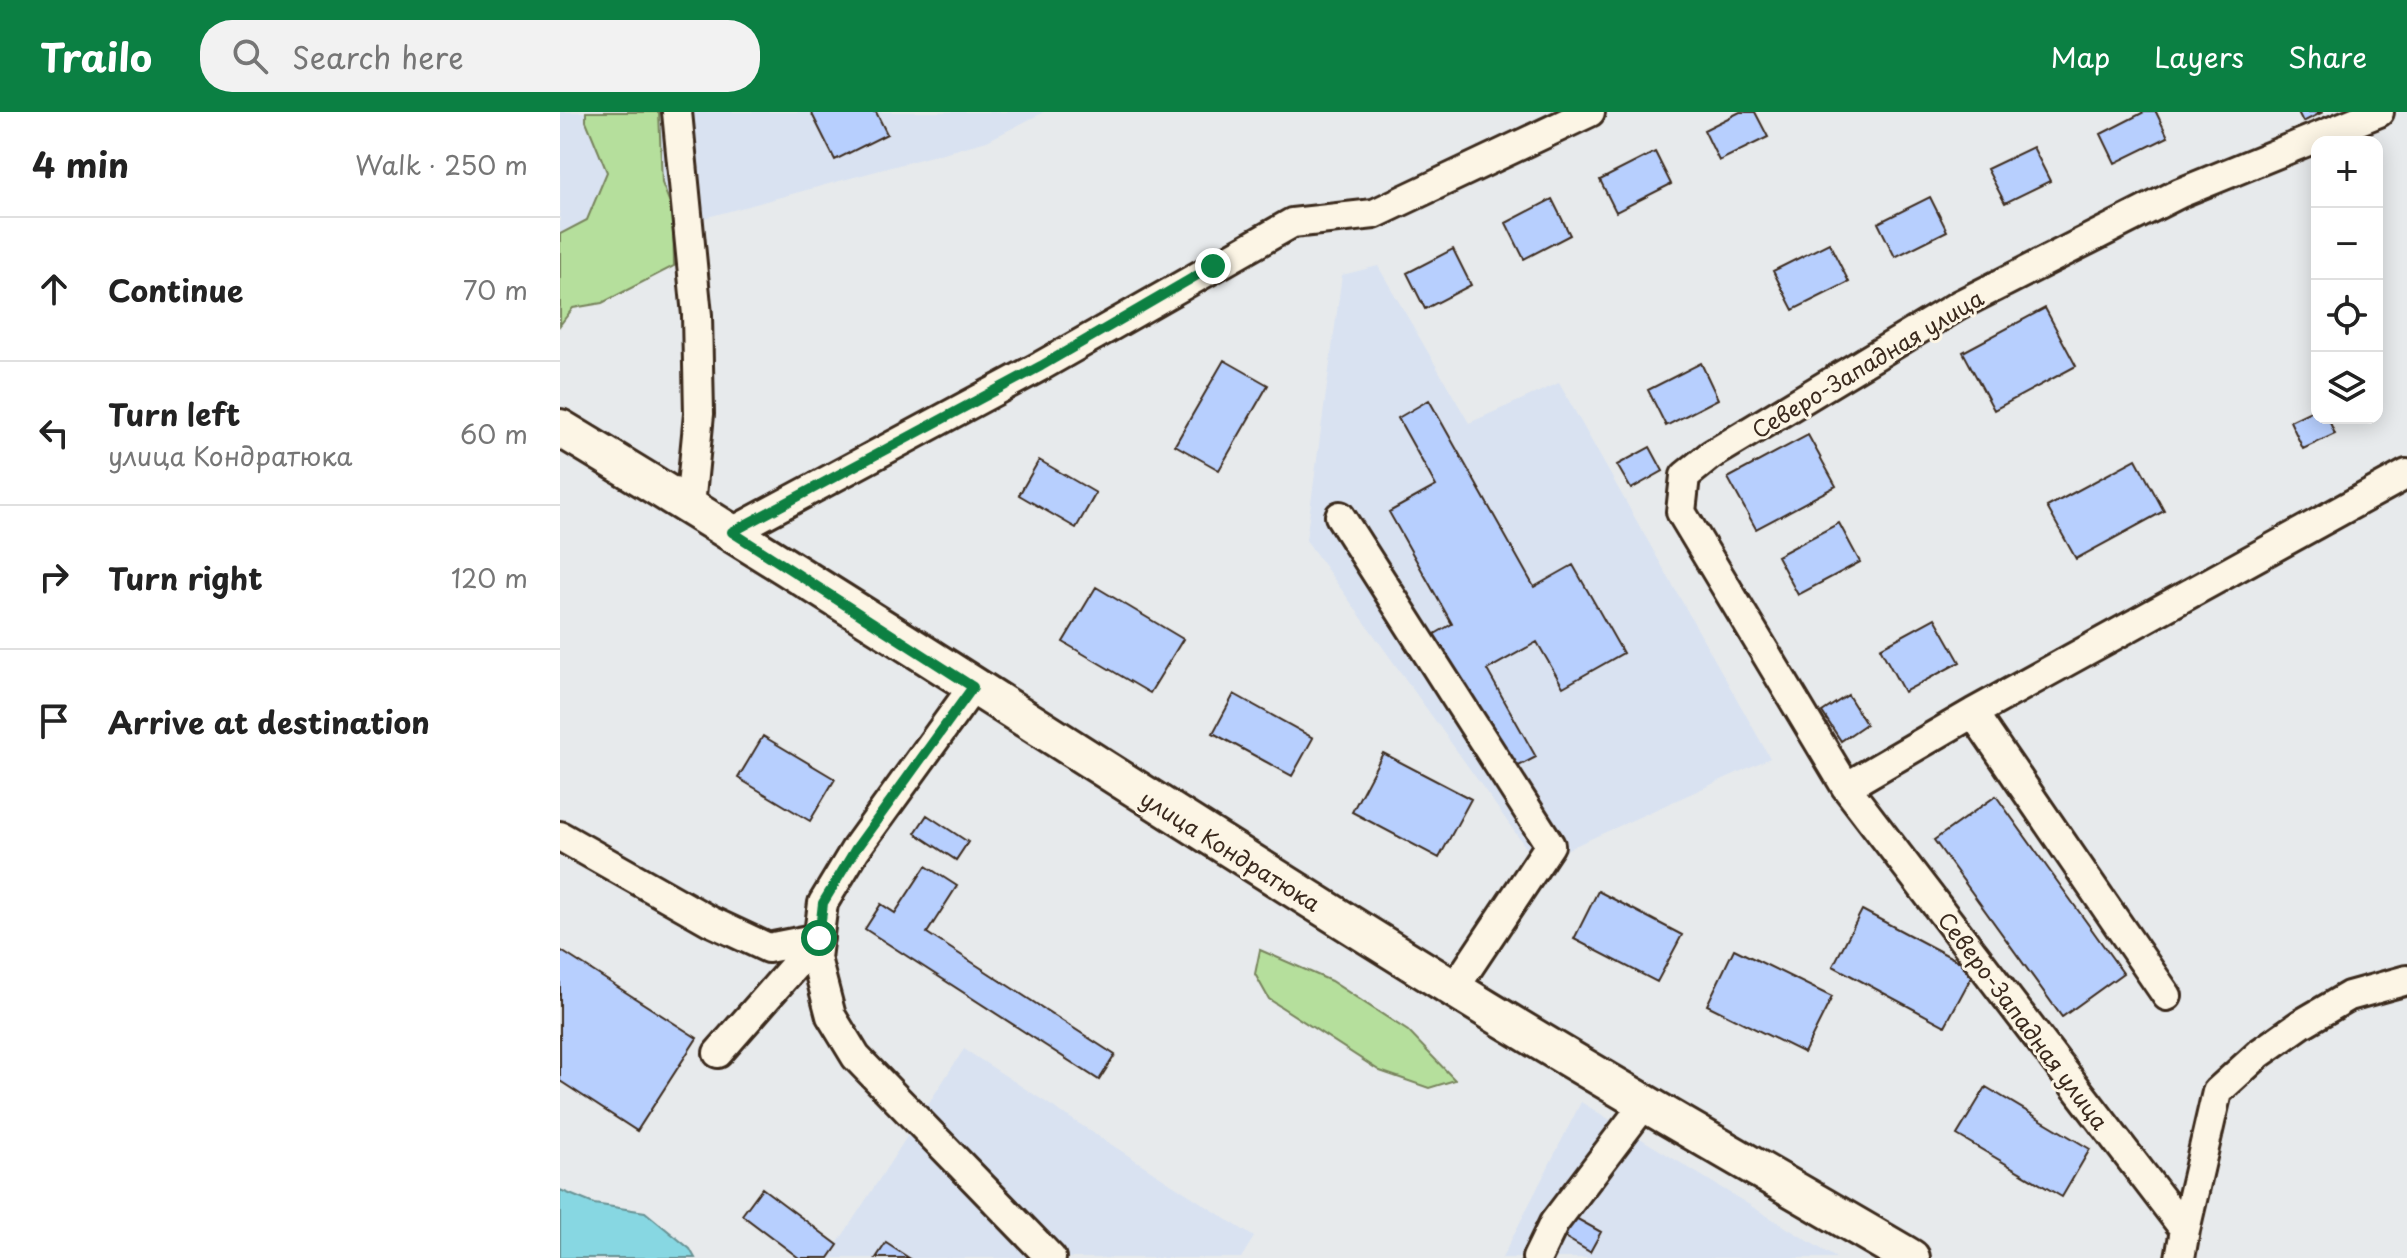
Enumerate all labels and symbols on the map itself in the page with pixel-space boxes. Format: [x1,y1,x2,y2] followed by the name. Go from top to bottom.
[1195,248,1231,284] route end
[1745,280,1989,445] street label: Северо-Западная улица
[1135,781,1328,919] street label: улица Кондратюка
[1931,904,2117,1136] street label: Северо-Западная улица
[801,920,837,956] route start

